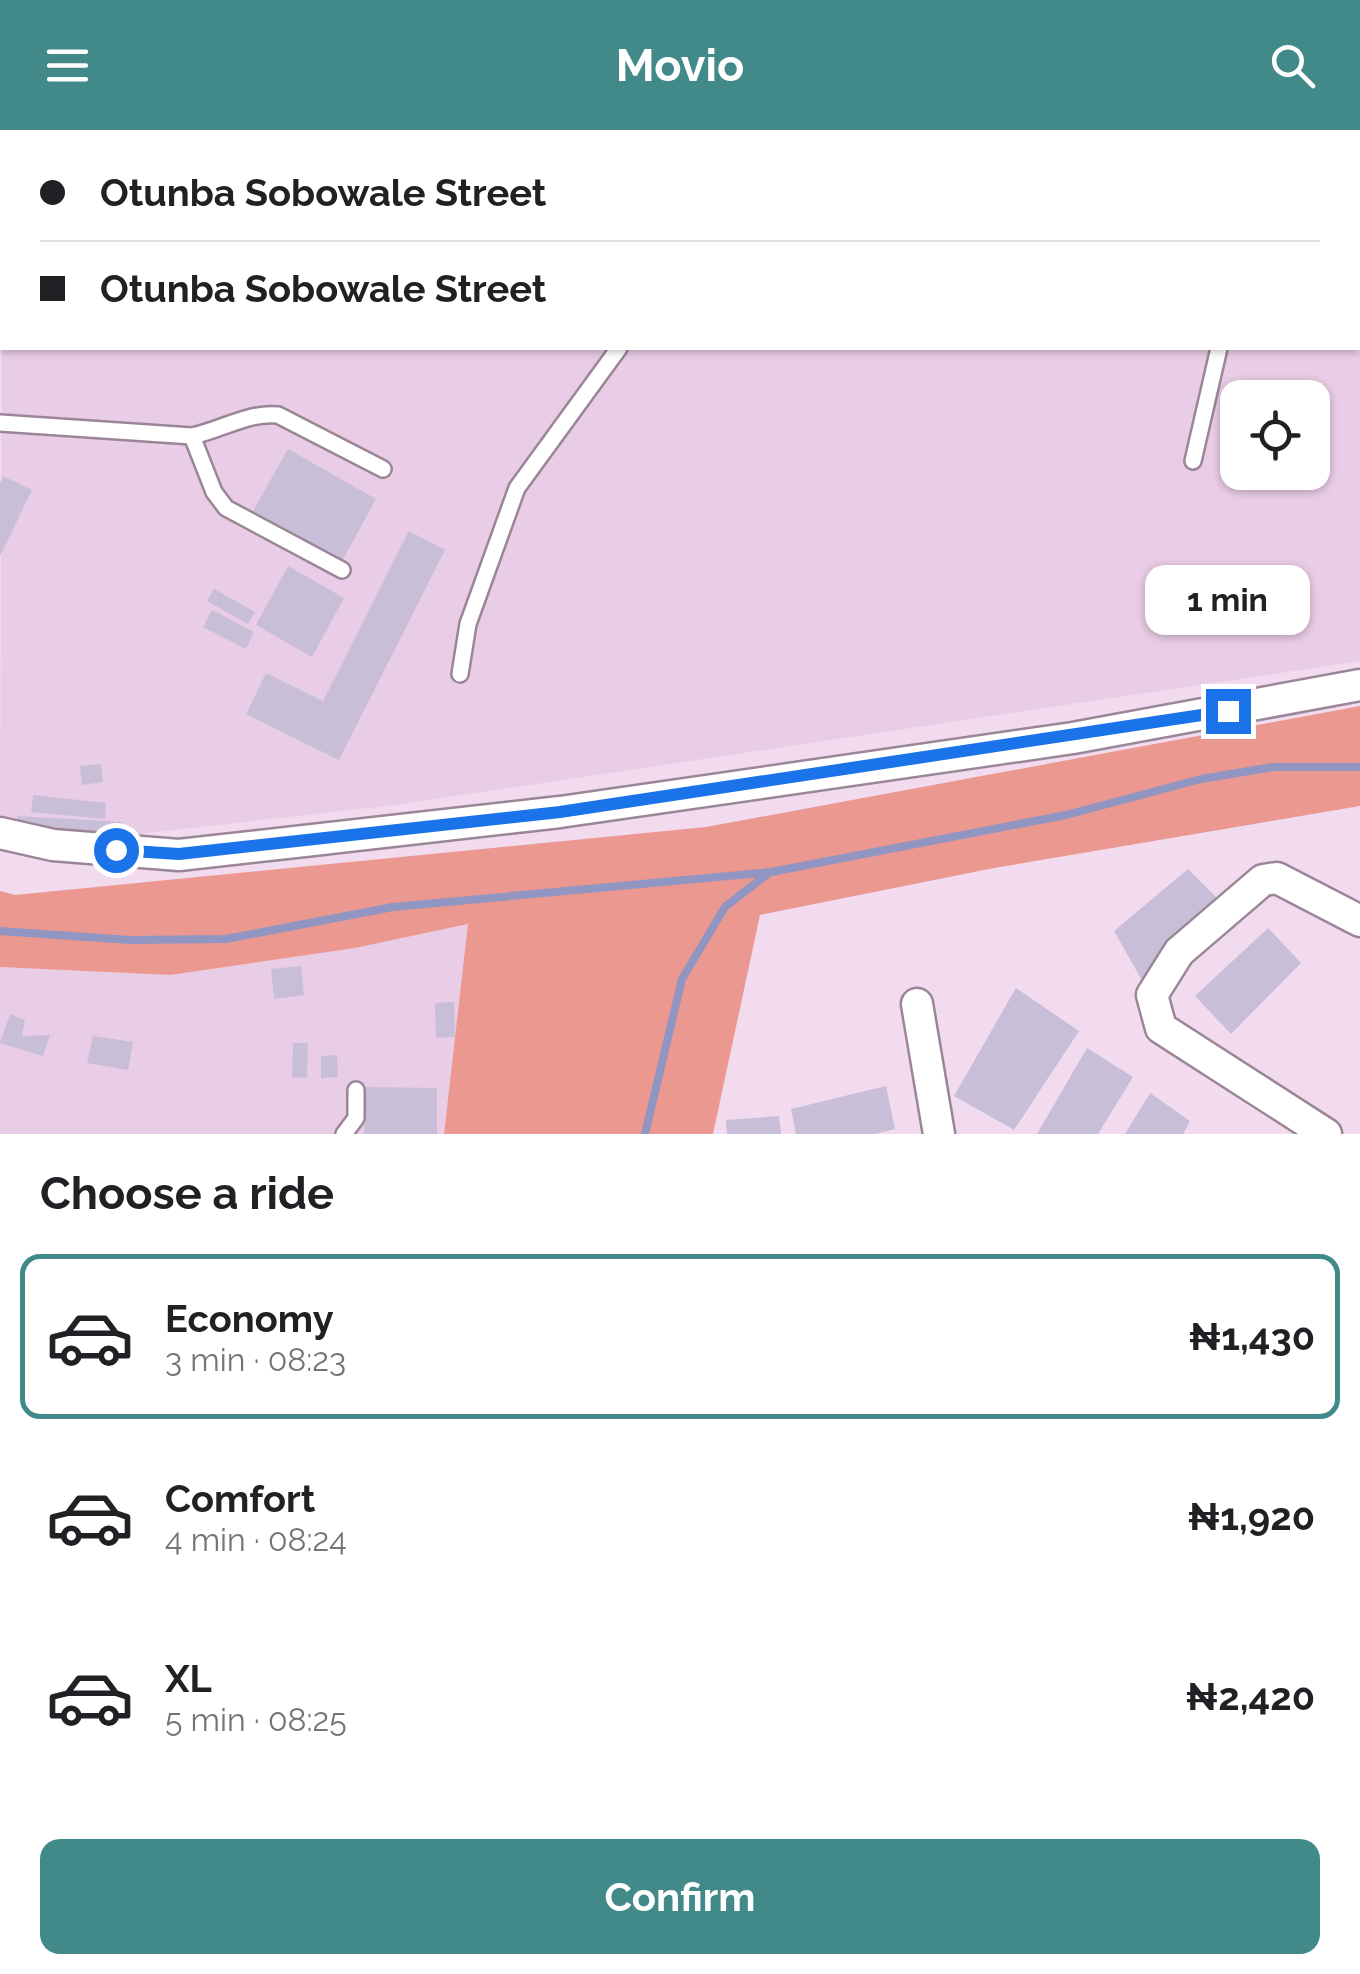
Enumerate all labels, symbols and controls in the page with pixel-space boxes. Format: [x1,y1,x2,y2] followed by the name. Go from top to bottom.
[40,38,95,93] icon: menu
[1265,38,1320,93] icon: search
[616,39,744,92] text: Movio
[100,170,546,215] text: Otunba Sobowale Street
[100,266,546,311] text: Otunba Sobowale Street
[1220,380,1330,490] map controls
[1220,380,1330,490] button: locate
[1146,566,1310,636] callout: 1 min
[1187,581,1268,618] text: 1 min
[1206,689,1251,734] route end
[94,828,139,873] route start
[40,1167,334,1220] text: Choose a ride
[45,1292,135,1382] icon: car
[165,1296,334,1341] text: Economy
[1188,1314,1315,1359] text: ₦1,430
[165,1341,346,1378] text: 3 min · 08:23
[45,1472,135,1562] icon: car
[165,1476,315,1521] text: Comfort
[1188,1494,1315,1539] text: ₦1,920
[165,1521,347,1558] text: 4 min · 08:24
[45,1652,135,1742] icon: car
[165,1656,212,1701] text: XL
[1186,1674,1315,1719] text: ₦2,420
[165,1701,347,1738] text: 5 min · 08:25
[40,1839,1320,1954] button: Confirm

